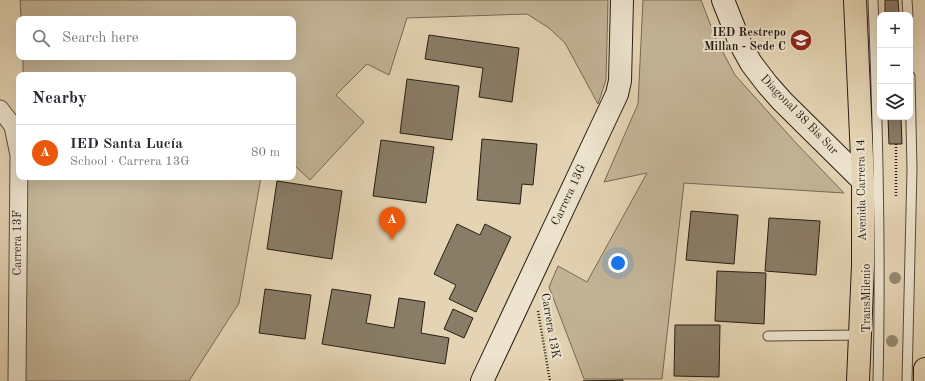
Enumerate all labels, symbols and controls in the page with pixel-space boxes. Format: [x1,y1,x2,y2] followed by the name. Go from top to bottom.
[877,12,913,120] map controls
[877,12,913,48] button: +
[16,16,296,60] search box
[30,27,52,49] icon: search
[704,27,786,53] place label: IED Restrepo Millan - Sede C
[788,27,814,53] school or university icon: IED Restrepo Millan - Sede C
[62,31,139,46] text: Search here
[877,48,913,84] button: −
[758,73,840,157] street label: Diagonal 38 Bis Sur
[877,84,913,120] button: layers
[32,90,87,107] text: Nearby
[70,137,183,152] text: IED Santa Lucía
[855,139,869,241] street label: Avenida Carrera 14
[40,146,50,159] text: A
[251,146,280,159] text: 80 m
[70,155,190,168] text: School · Carrera 13G
[550,162,589,227] street label: Carrera 13G
[379,207,405,240] pin: A
[12,210,24,276] street label: Carrera 13F
[608,253,628,273] your location
[861,264,873,332] street label: TransMilenio
[538,292,562,360] street label: Carrera 13K

